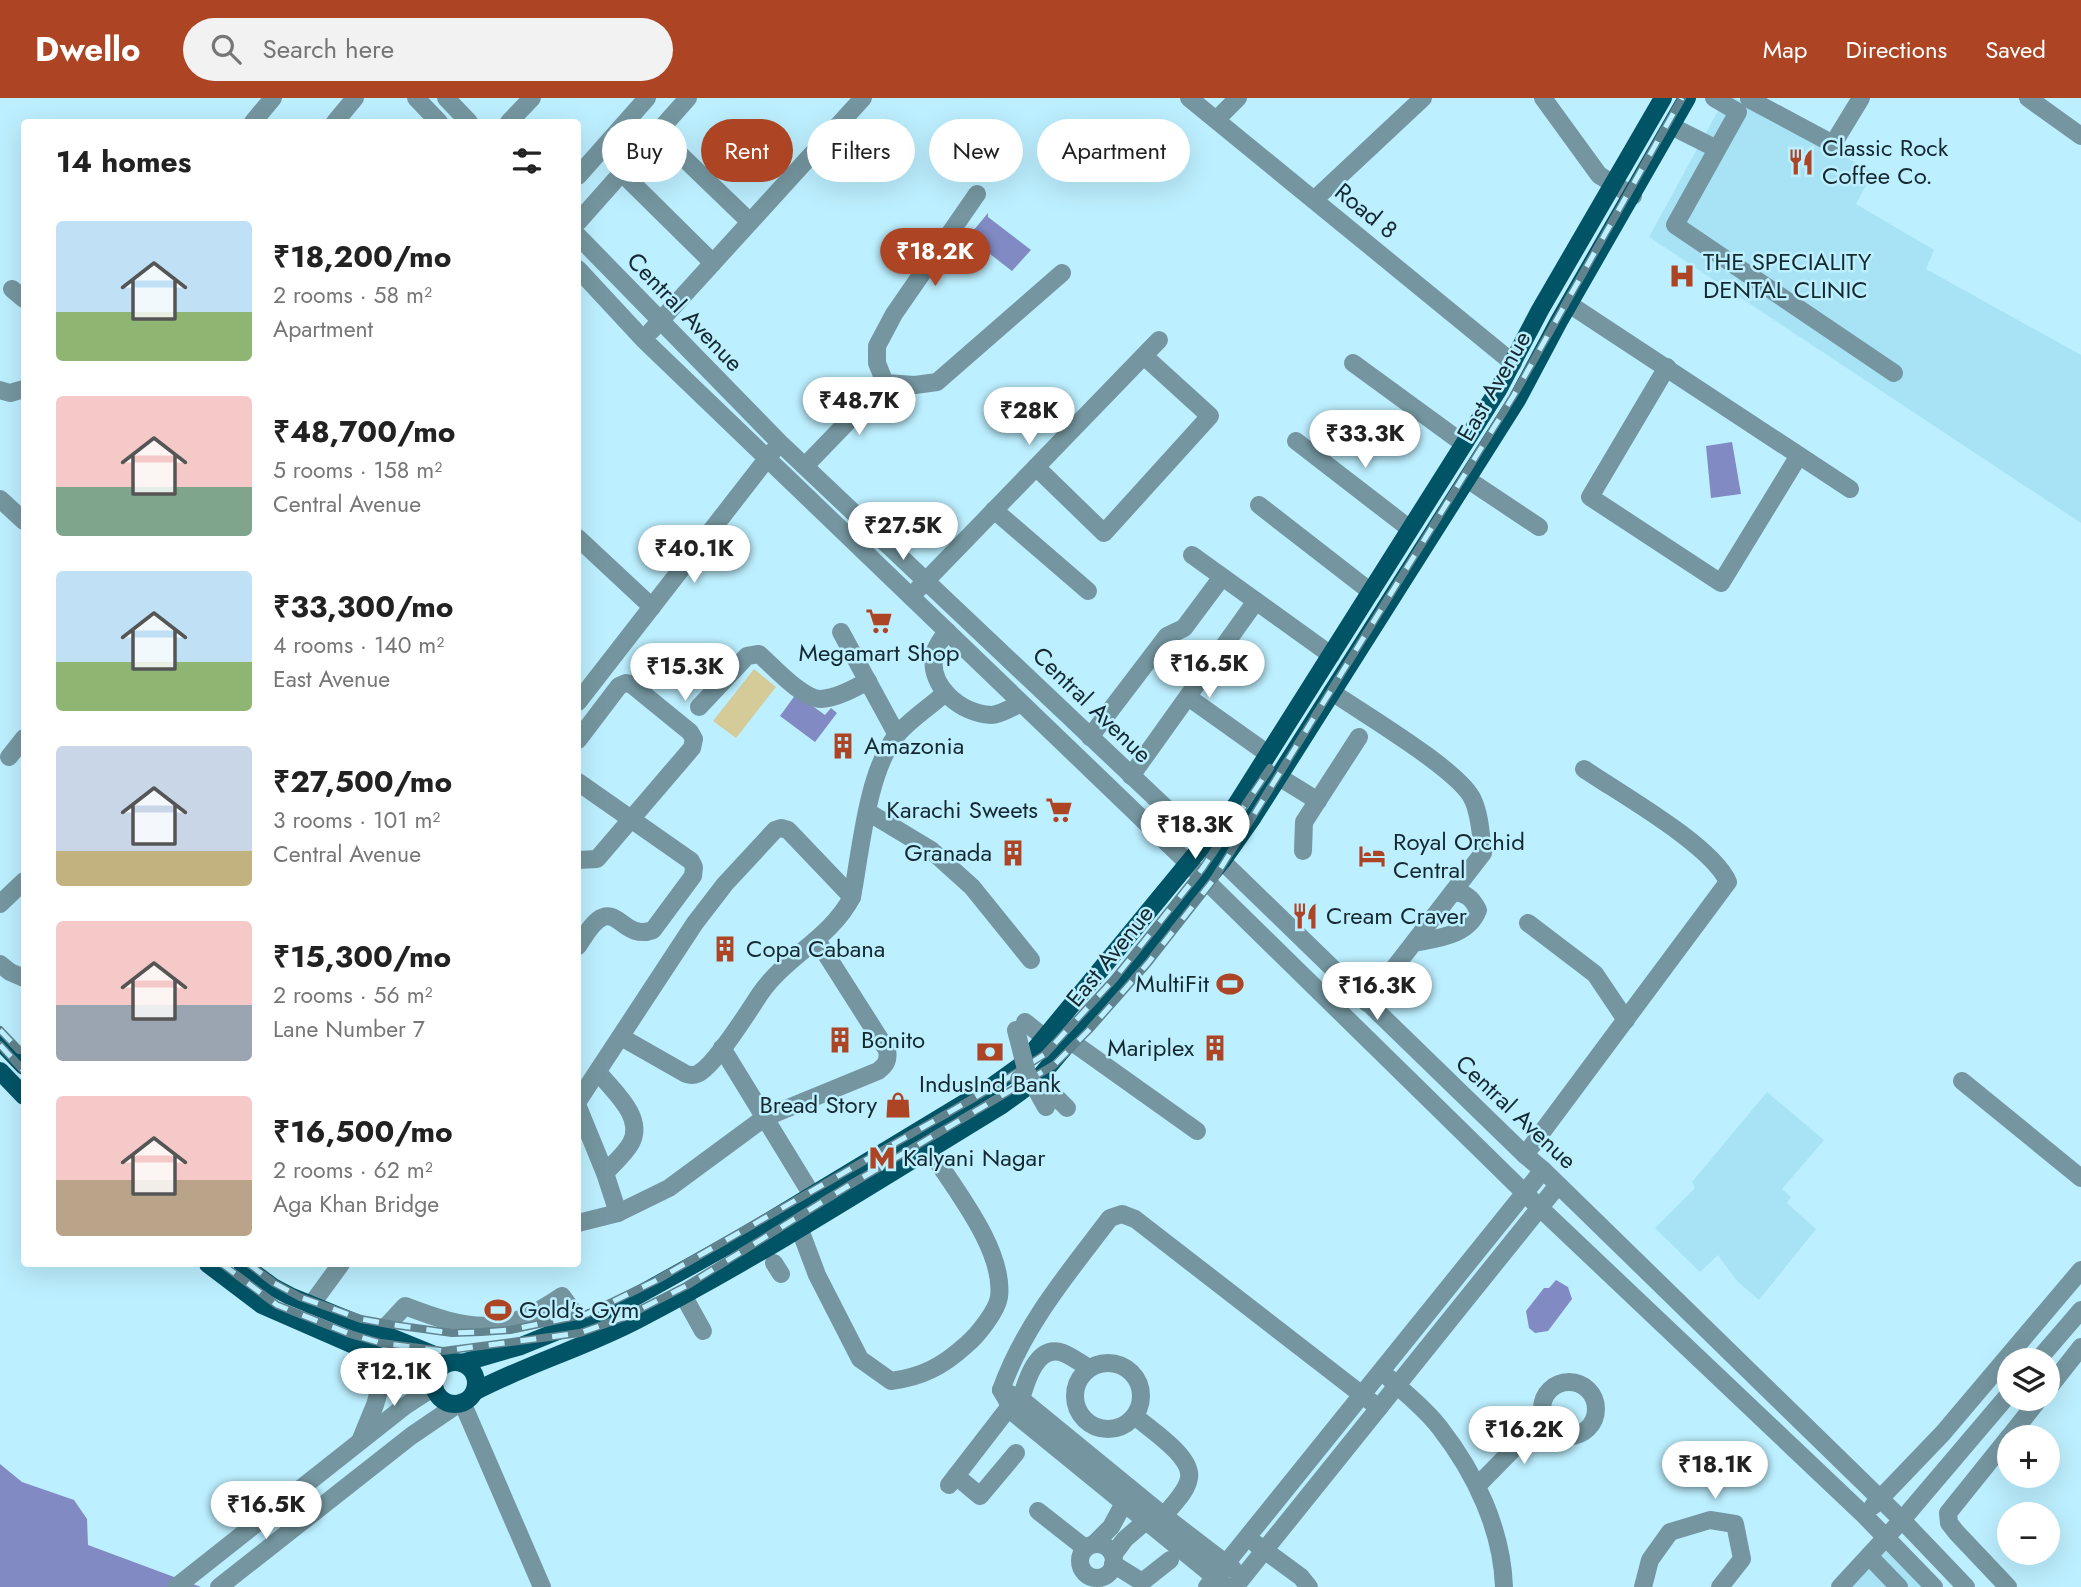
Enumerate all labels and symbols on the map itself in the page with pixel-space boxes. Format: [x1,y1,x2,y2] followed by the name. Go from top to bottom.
[1822,130,1949,193] place label: Classic Rock Coffee Co.
[1786,147,1816,177] restaurant icon: Classic Rock Coffee Co.
[1327,174,1405,247] street label: Road 8
[878,228,992,288] pin: ₹18.2K
[619,244,752,379] street label: Central Avenue
[1703,244,1872,307] place label: THE SPECIALITY DENTAL CLINIC
[1667,261,1697,291] hospital icon: THE SPECIALITY DENTAL CLINIC
[1448,324,1539,447] street label: East Avenue
[802,378,916,437] pin: ₹48.7K
[988,388,1070,447] pin: ₹28K
[1308,410,1422,470] pin: ₹33.3K
[846,503,960,562] pin: ₹27.5K
[637,526,751,585] pin: ₹40.1K
[864,606,894,636] supermarket icon: Megamart Shop
[798,635,960,670] place label: Megamart Shop
[1025,638,1160,771] street label: Central Avenue
[1152,640,1266,700] pin: ₹16.5K
[628,644,742,703] pin: ₹15.3K
[864,728,964,763] place label: Amazonia
[828,731,858,761] building icon: Amazonia
[886,792,1038,827] place label: Karachi Sweets
[1044,795,1074,825] supermarket icon: Karachi Sweets
[1138,802,1252,861] pin: ₹18.3K
[1393,824,1525,887] place label: Royal Orchid Central
[904,835,992,870] place label: Granada
[998,838,1028,868] building icon: Granada
[1357,841,1387,871] hotel icon: Royal Orchid Central
[1058,897,1162,1014] street label: East Avenue
[1326,898,1468,933] place label: Cream Craver
[1290,901,1320,931] restaurant icon: Cream Craver
[746,931,885,966] place label: Copa Cabana
[710,934,740,964] building icon: Copa Cabana
[1320,962,1434,1022] pin: ₹16.3K
[1135,966,1209,1001] place label: MultiFit
[1215,969,1245,999] sports icon: MultiFit
[861,1022,925,1057] place label: Bonito
[825,1025,855,1055] building icon: Bonito
[1107,1030,1195,1065] place label: Mariplex
[1200,1033,1230,1063] building icon: Mariplex
[975,1037,1005,1067] bank icon: IndusInd Bank
[1448,1046,1585,1177] street label: Central Avenue
[919,1066,1061,1101] place label: IndusInd Bank
[759,1087,877,1122] place label: Bread Story
[883,1090,913,1120] shop icon: Bread Story
[903,1140,1046,1175] place label: Kalyani Nagar
[867,1143,897,1173] metro station icon: Kalyani Nagar
[519,1292,639,1327] place label: Gold's Gym
[483,1295,513,1325] sports icon: Gold's Gym
[337,1348,451,1408] pin: ₹12.1K
[1467,1406,1581,1466] pin: ₹16.2K
[1658,1442,1772,1501] pin: ₹18.1K
[209,1482,323,1541] pin: ₹16.5K

